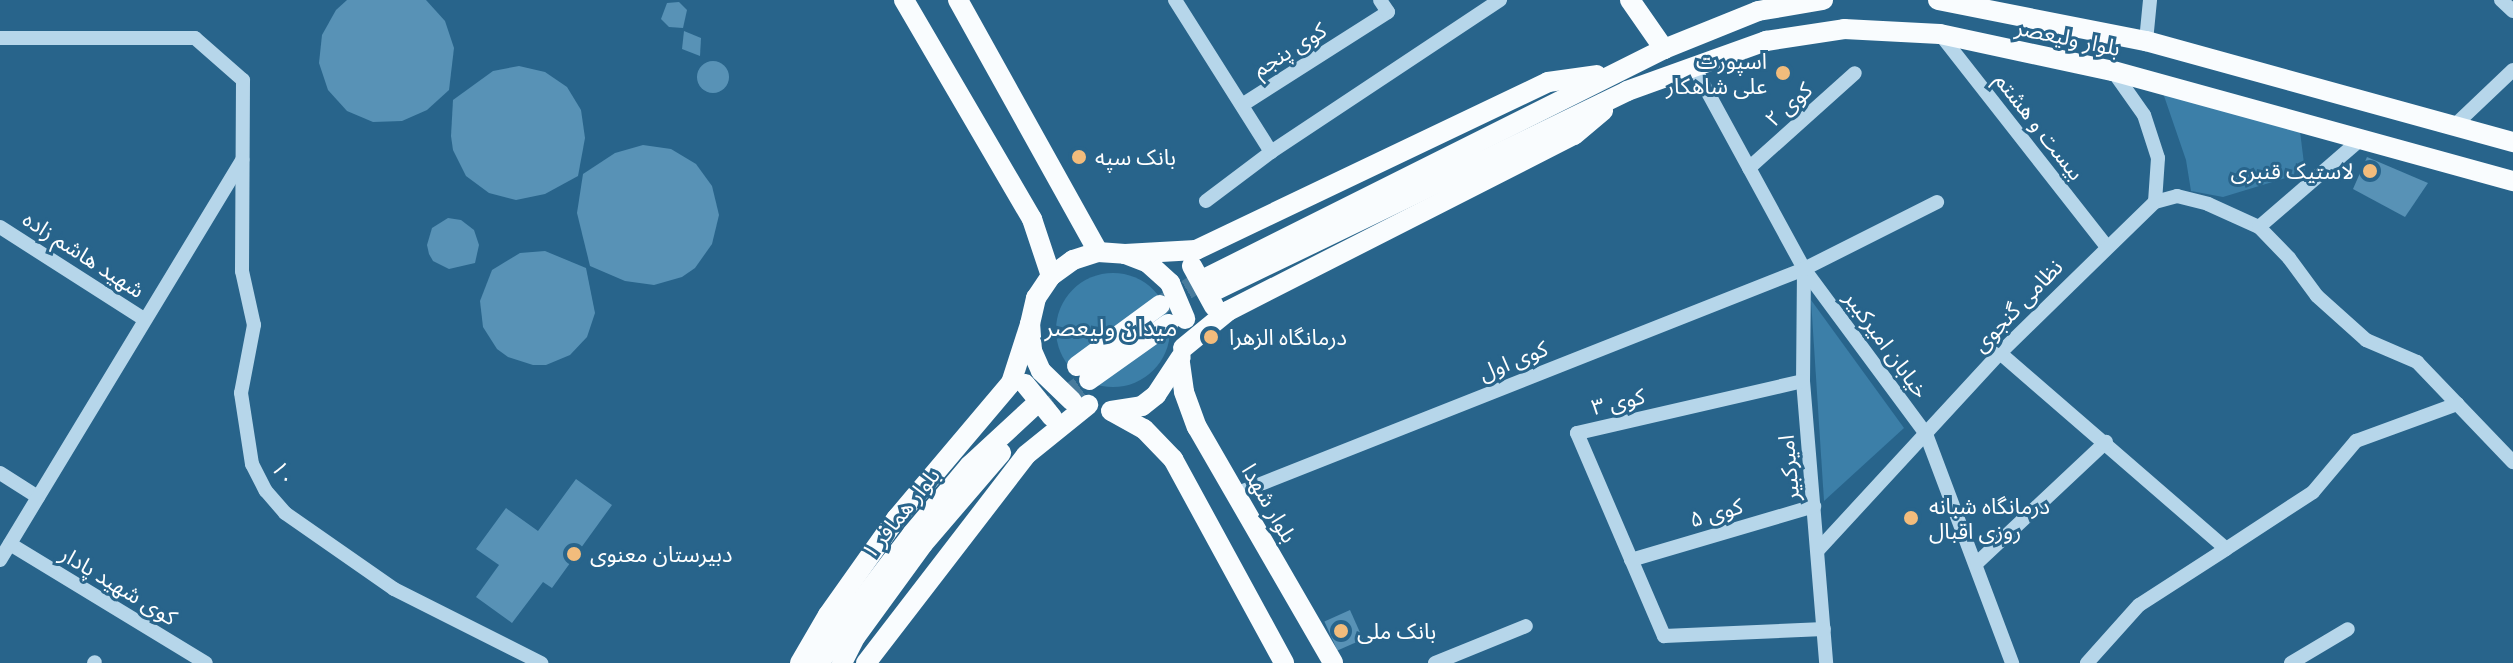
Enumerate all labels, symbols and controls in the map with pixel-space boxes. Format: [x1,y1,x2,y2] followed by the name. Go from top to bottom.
[2013,13,2123,61] street label: بلوار ولیعصر
[1247,16,1331,82] street label: کوی پنجم
[1666,47,1767,98] place label: اسپورت علی شاهکار
[1774,64,1792,82] marker: اسپورت علی شاهکار
[1990,67,2090,185] street label: بیست و هشتم
[1759,76,1817,132] street label: کوی ۲
[1095,144,1176,170] place label: بانک سپه
[1070,148,1088,166] marker: بانک سپه
[2231,158,2354,184] place label: لاستیک قنبری
[2361,162,2379,180] marker: لاستیک قنبری
[18,205,150,303] street label: شهید هاشم زاده
[1966,253,2068,357] street label: نظامی گنجوی
[1839,285,1935,403] street label: خیابان امیرکبیر
[1045,314,1177,342] district label: میدان ولیعصر
[1229,324,1347,350] place label: درمانگاه الزهرا
[1200,326,1222,348] marker: درمانگاه الزهرا
[1475,334,1551,386] street label: کوی اول
[1589,382,1647,420] street label: کوی ۳
[1772,434,1804,502] street label: امیرکبیر
[266,455,302,491] street label: ۱۰
[1237,459,1303,547] street label: بلوار شهدا
[855,462,945,564] street label: بلوار همافر ۱
[1686,492,1746,532] street label: کوی ۵
[1929,492,2050,544] place label: درمانگاه شبانه روزی اقبال
[1900,507,1922,529] marker: درمانگاه شبانه روزی اقبال
[56,540,182,630] street label: کوی شهید پادار
[590,541,732,567] place label: دبیرستان معنوی
[565,545,583,563] marker: دبیرستان معنوی
[1357,618,1436,644] place label: بانک ملی
[1332,622,1350,640] marker: بانک ملی

